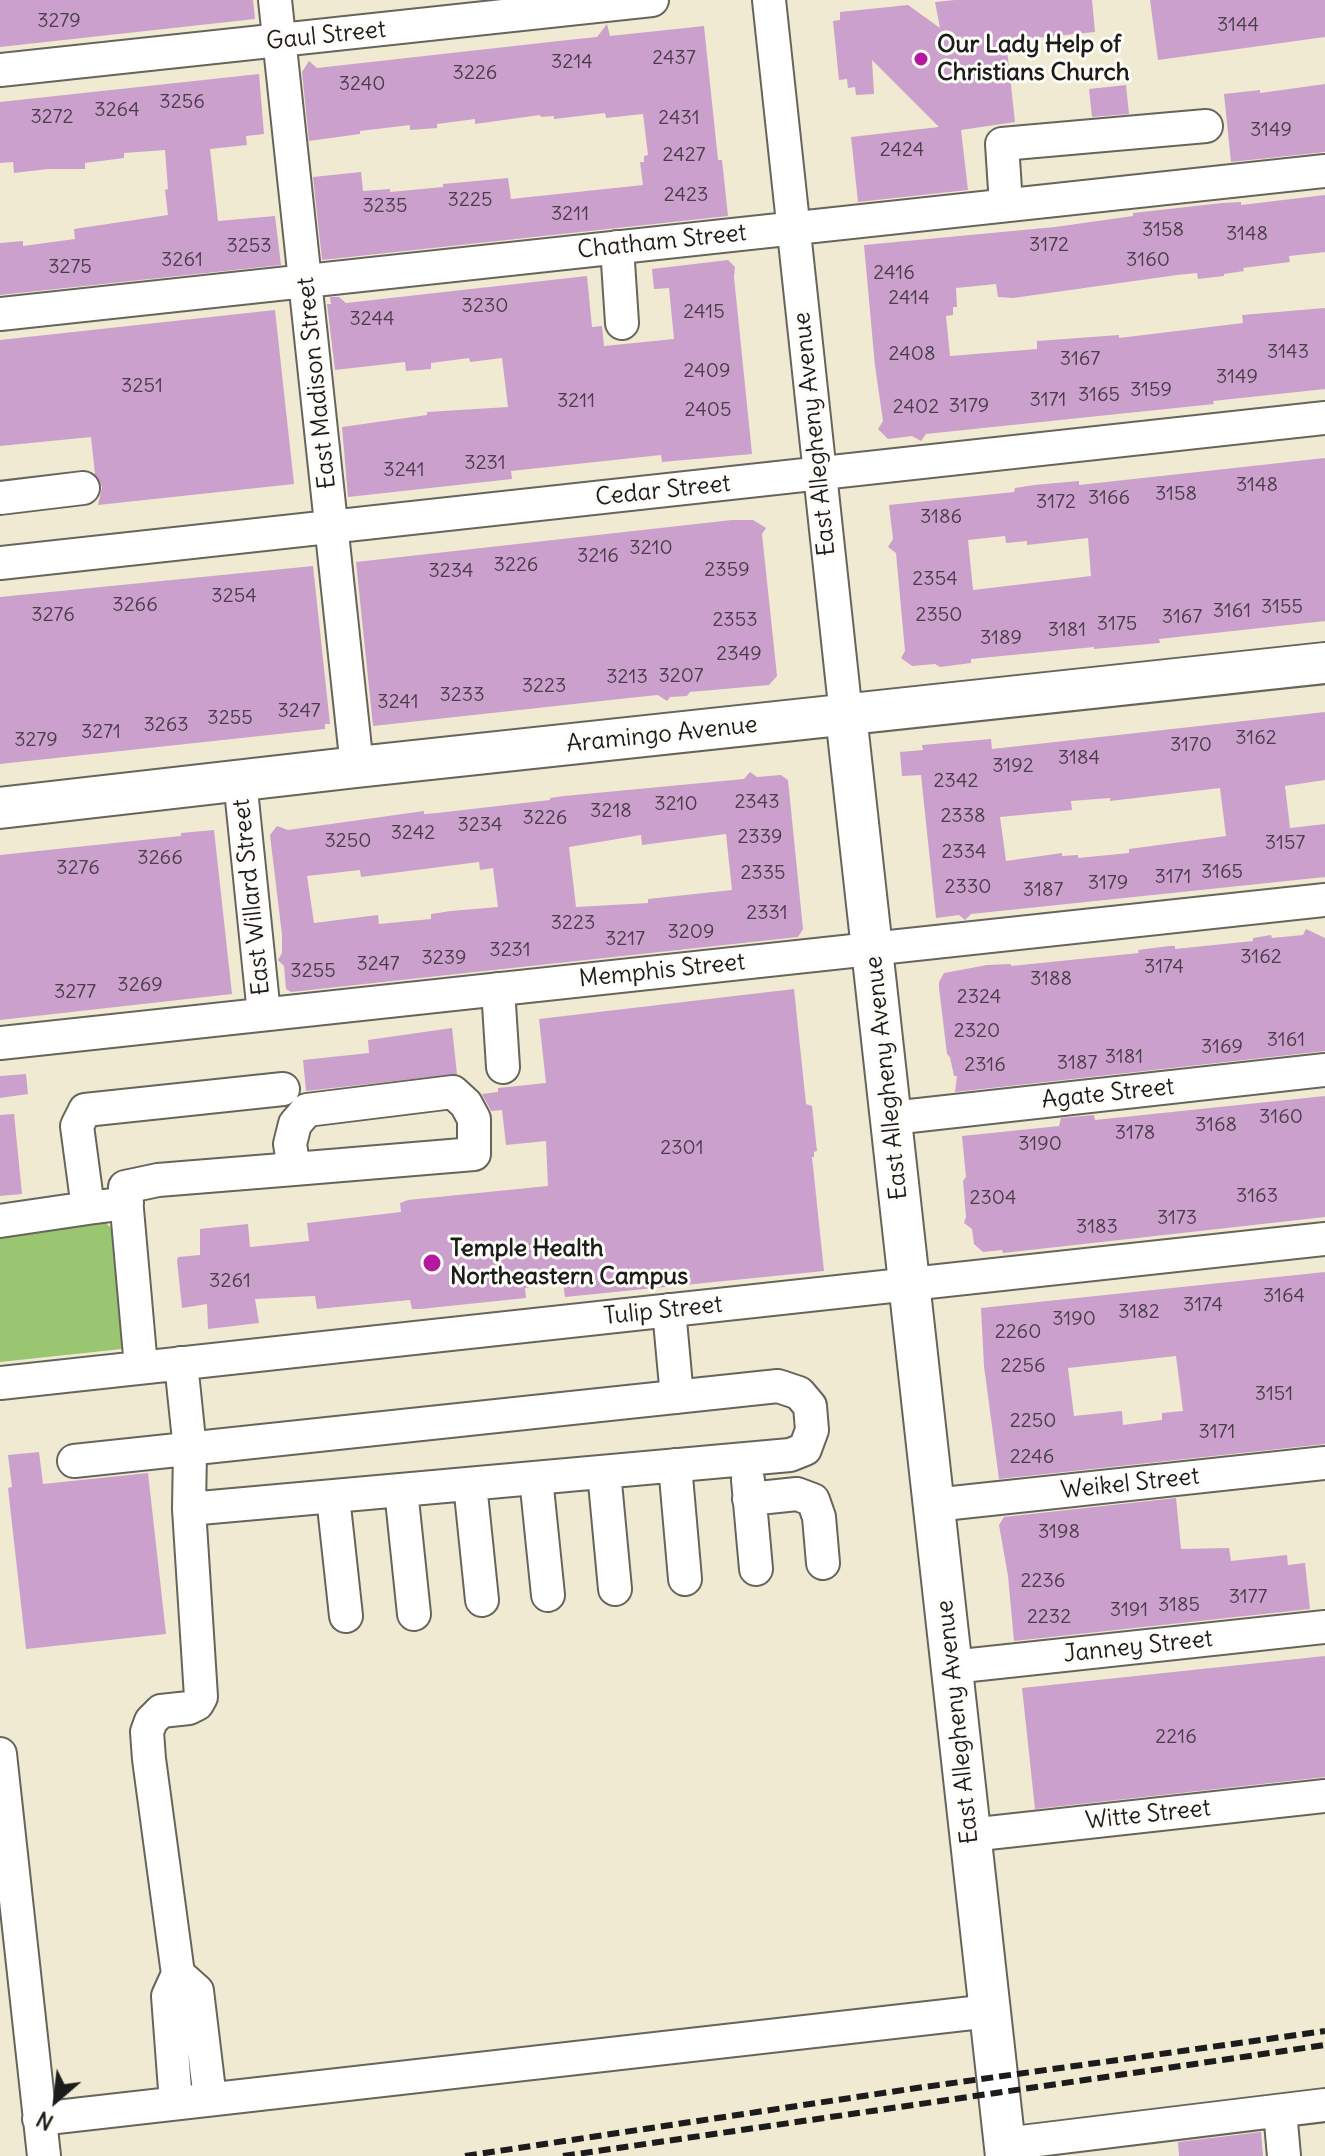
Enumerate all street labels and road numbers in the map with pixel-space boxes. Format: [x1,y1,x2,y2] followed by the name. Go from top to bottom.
[265,15,387,57] street label: Gaul Street
[576,219,748,265] street label: Chatham Street
[292,276,342,490] street label: East Madison Street
[788,311,842,557] street label: East Allegheny Avenue
[594,470,732,512] street label: Cedar Street
[565,711,759,759] street label: Aramingo Avenue
[227,797,277,997] street label: East Willard Street
[578,948,746,994] street label: Memphis Street
[860,955,914,1201] street label: East Allegheny Avenue
[1040,1073,1176,1115] street label: Agate Street
[602,1290,724,1332] street label: Tulip Street
[1059,1462,1201,1506] street label: Weikel Street
[931,1599,985,1845] street label: East Allegheny Avenue
[1062,1625,1214,1669] street label: Janney Street
[1084,1794,1212,1836] street label: Witte Street

